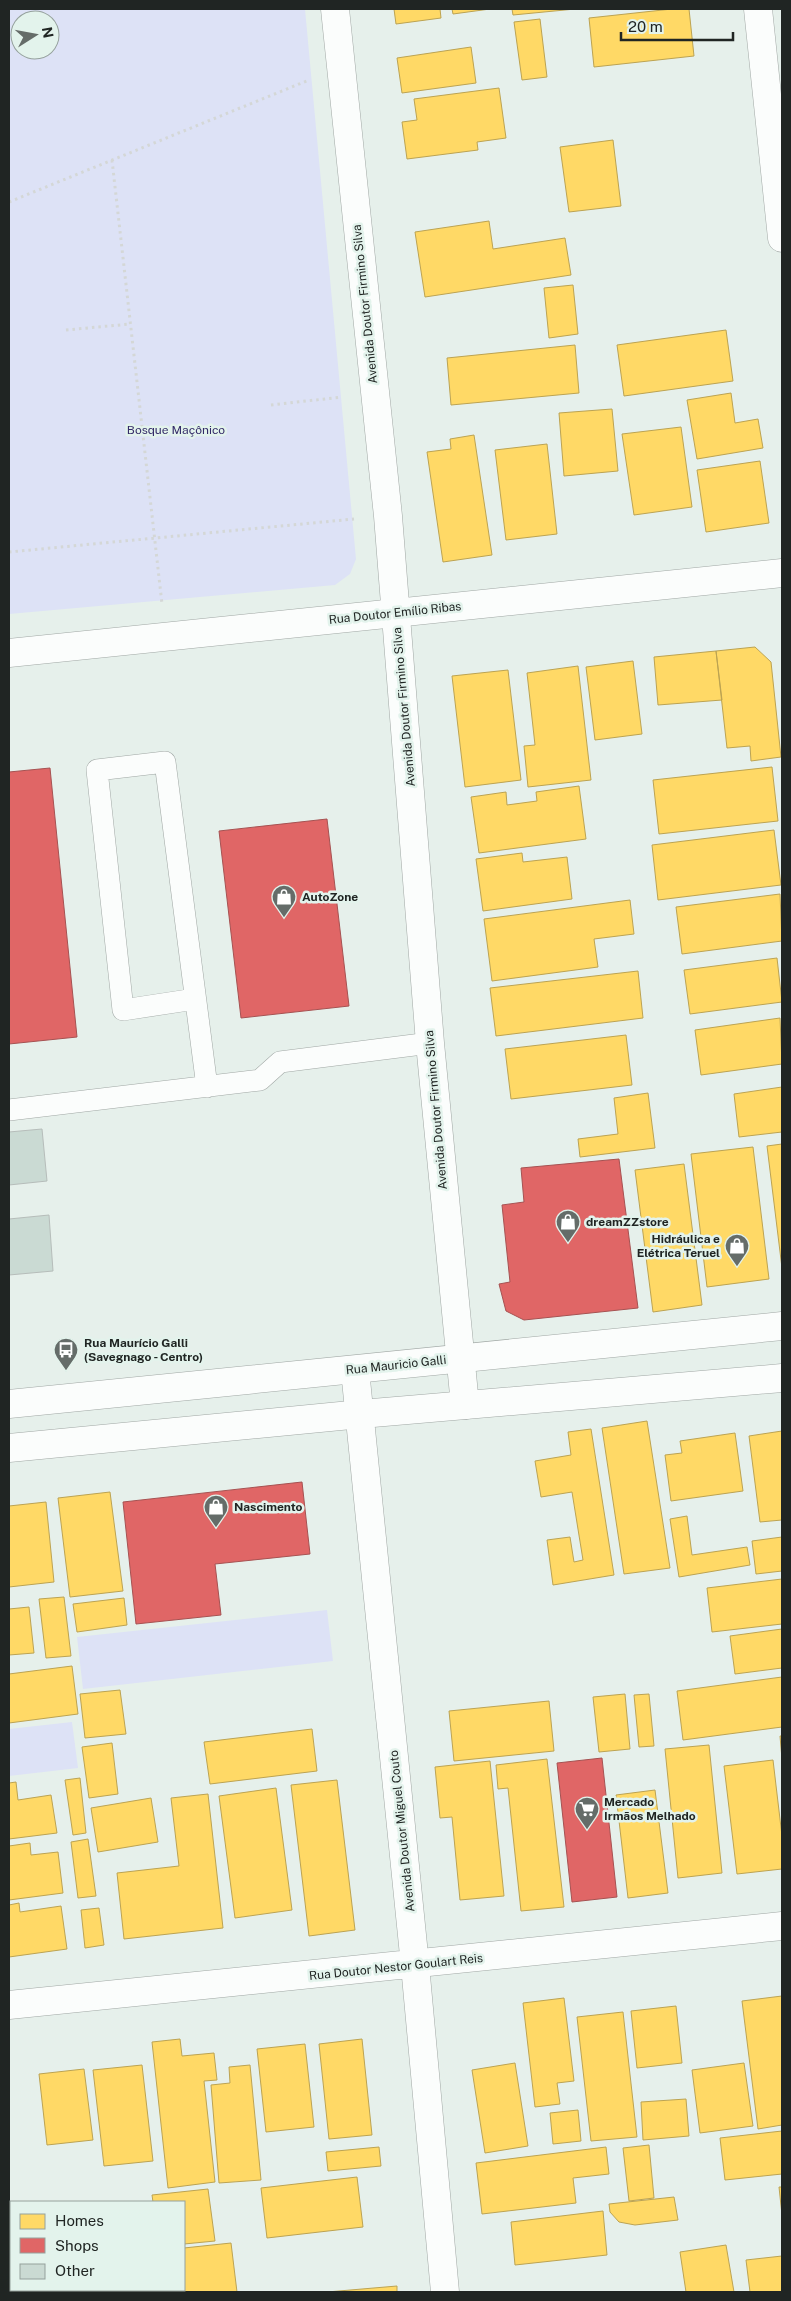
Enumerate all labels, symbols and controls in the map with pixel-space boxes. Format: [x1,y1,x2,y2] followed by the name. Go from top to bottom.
[10,10,60,60] north arrow
[621,10,734,42] scale bar
[628,18,663,35] text: 20 m
[39,26,57,39] text: N
[350,224,380,384] street label: Avenida Doutor Firmino Silva
[127,423,225,437] park label: Bosque Maçônico
[328,599,462,627] street label: Rua Doutor Emílio Ribas
[390,627,418,787] street label: Avenida Doutor Firmino Silva
[271,884,297,918] shop icon: AutoZone
[302,890,358,904] place label: AutoZone
[422,1030,450,1190] street label: Avenida Doutor Firmino Silva
[555,1209,581,1243] shop icon: dreamZZstore
[586,1215,669,1229] place label: dreamZZstore
[637,1232,720,1260] place label: Hidráulica e Elétrica Teruel
[724,1233,750,1267] shop icon: Hidráulica e Elétrica Teruel
[84,1336,203,1364] place label: Rua Maurício Galli (Savegnago - Centro)
[53,1337,79,1371] bus stop icon: Rua Maurício Galli (Savegnago - Centro)
[345,1353,447,1377] street label: Rua Mauricio Galli
[203,1494,229,1528] shop icon: Nascimento
[234,1500,303,1514] place label: Nascimento
[387,1749,417,1913] street label: Avenida Doutor Miguel Couto
[604,1795,696,1823] place label: Mercado Irmãos Melhado
[574,1796,600,1830] supermarket icon: Mercado Irmãos Melhado
[308,1951,484,1983] street label: Rua Doutor Nestor Goulart Reis
[10,2201,185,2291] legend
[55,2212,104,2229] text: Homes
[55,2237,99,2254] text: Shops
[55,2262,95,2279] text: Other

